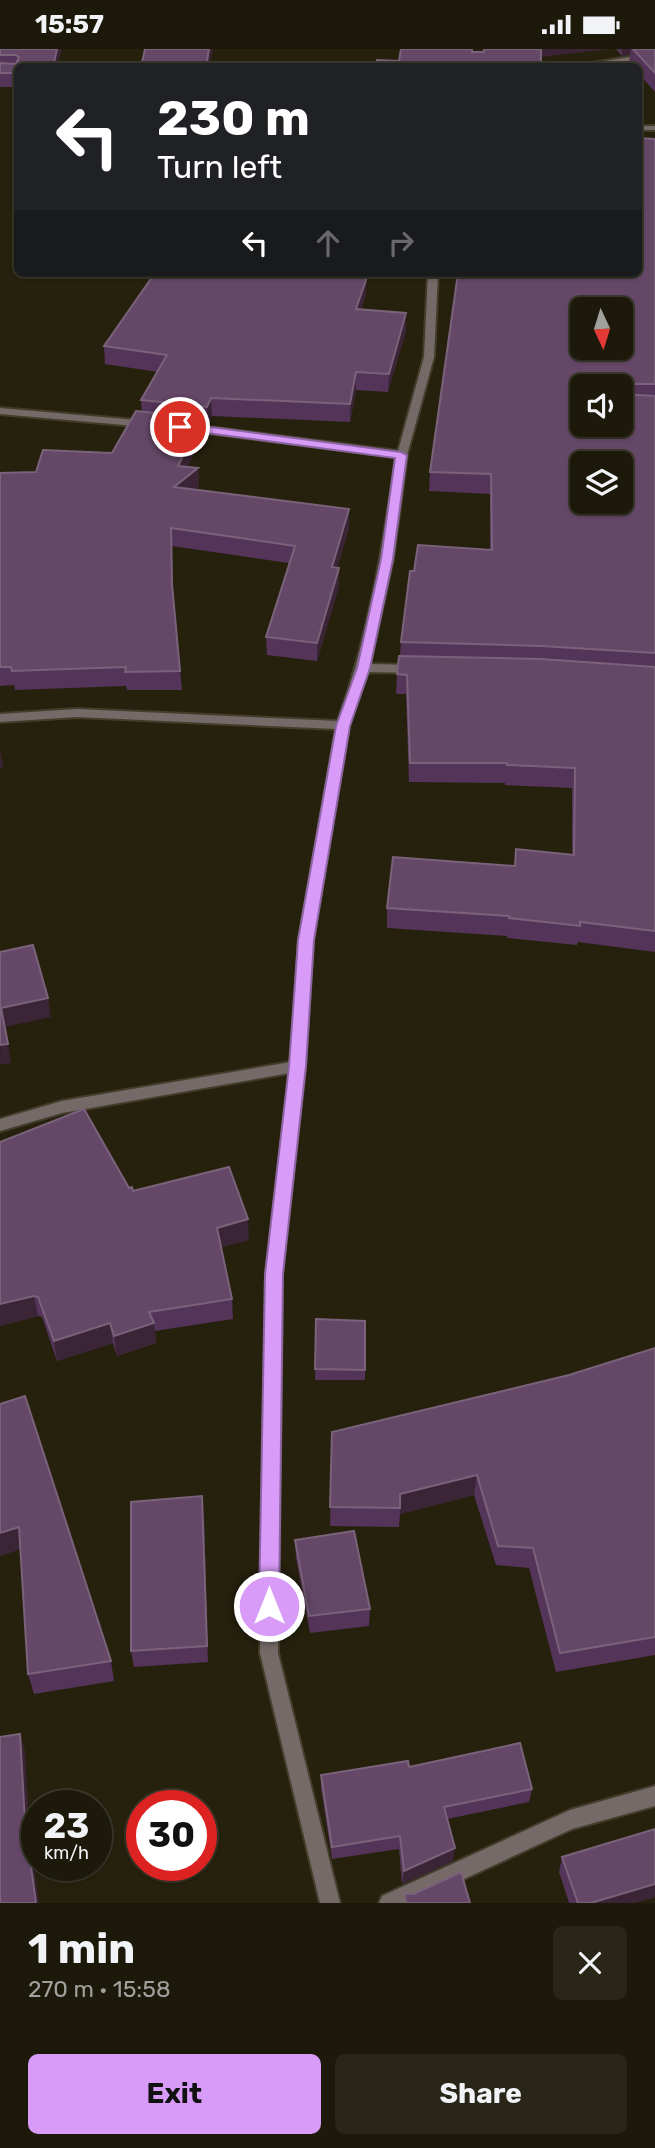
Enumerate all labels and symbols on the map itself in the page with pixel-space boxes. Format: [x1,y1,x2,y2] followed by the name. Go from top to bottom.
[570,297,634,361] north arrow
[150,397,210,457] pin
[232,1569,306,1643] position arrow
[126,1790,217,1881] speed limit sign: 30

